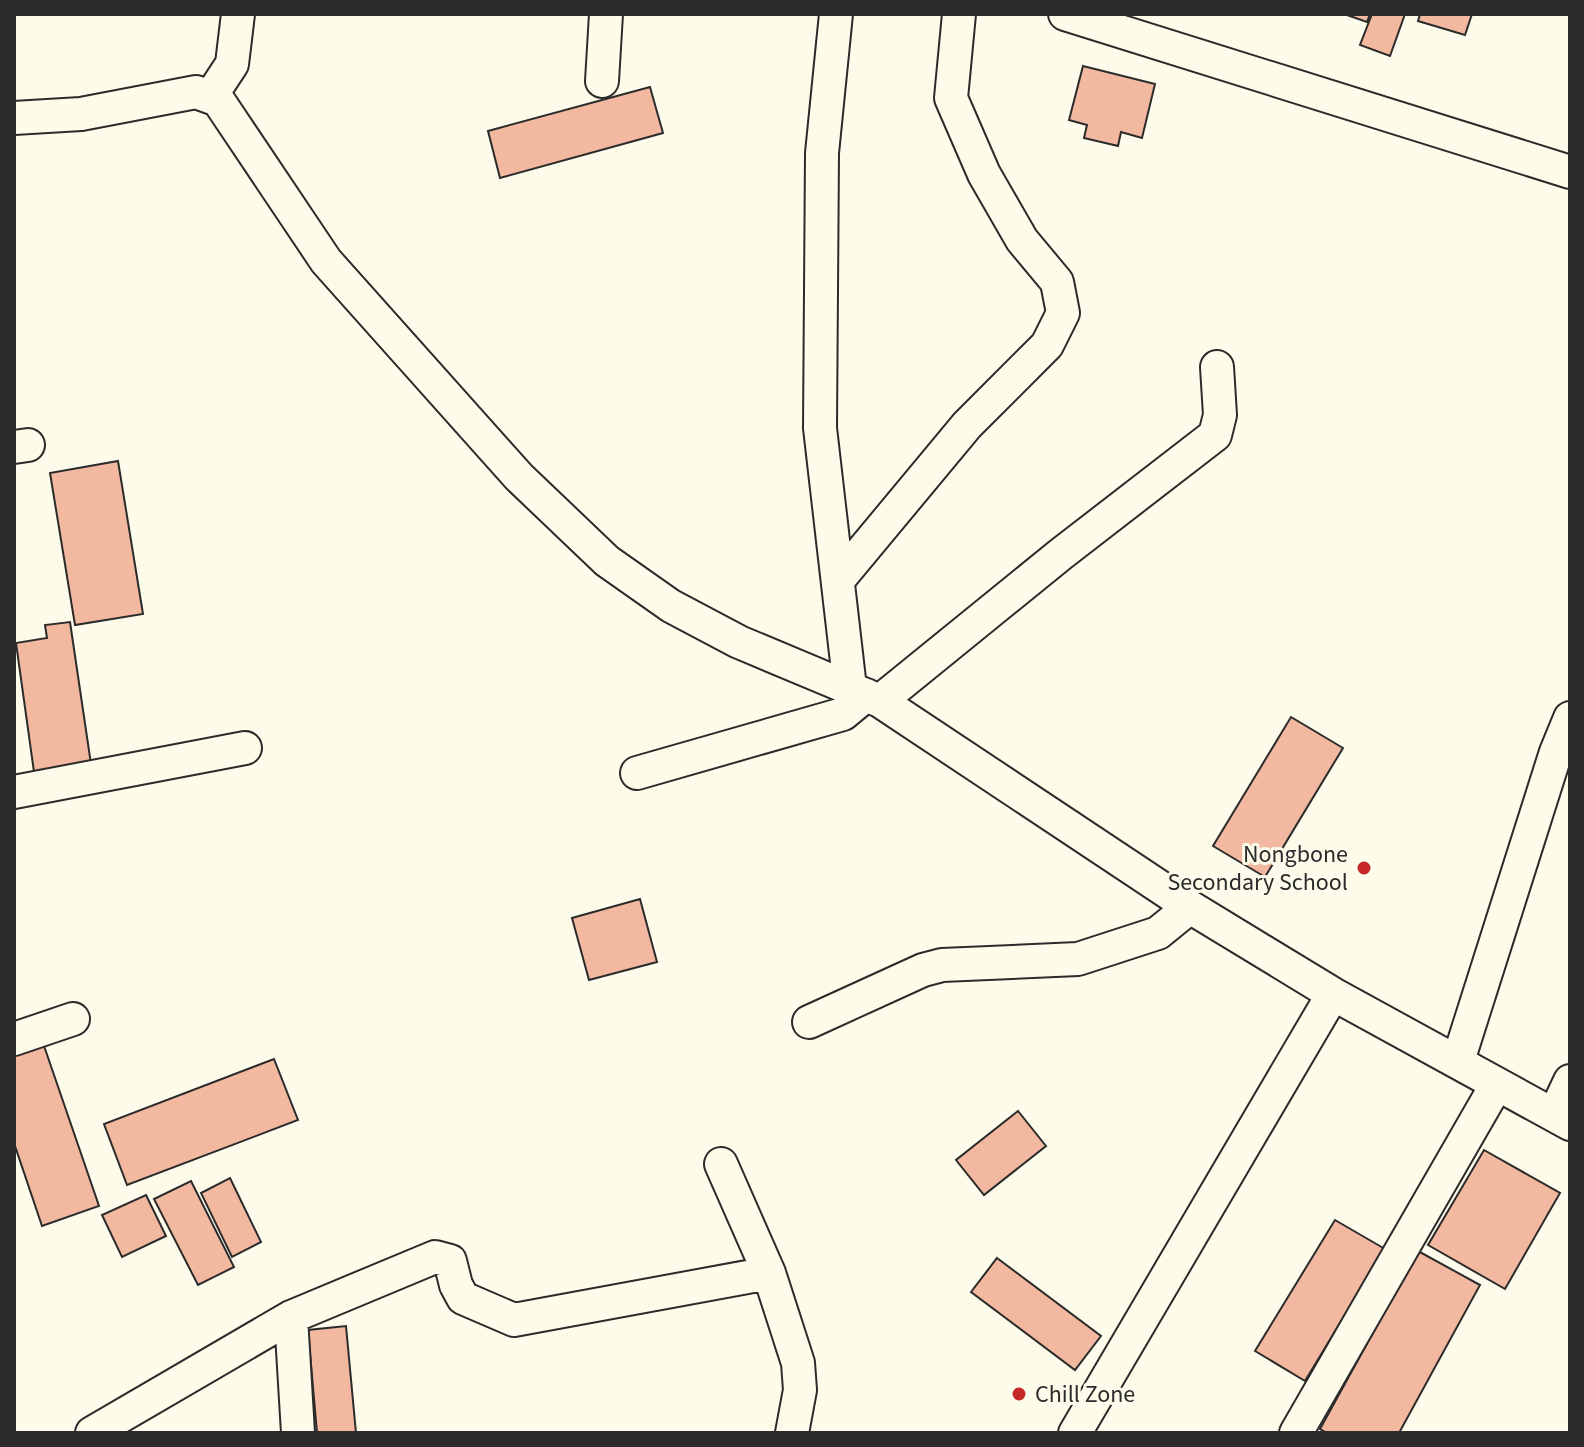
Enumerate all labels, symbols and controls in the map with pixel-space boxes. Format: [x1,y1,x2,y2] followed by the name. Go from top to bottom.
[1167,837,1348,900] place label: Nongbone Secondary School
[1355,859,1373,877] marker: Nongbone Secondary School
[1035,1377,1135,1412] place label: Chill Zone
[1010,1385,1028,1403] marker: Chill Zone

